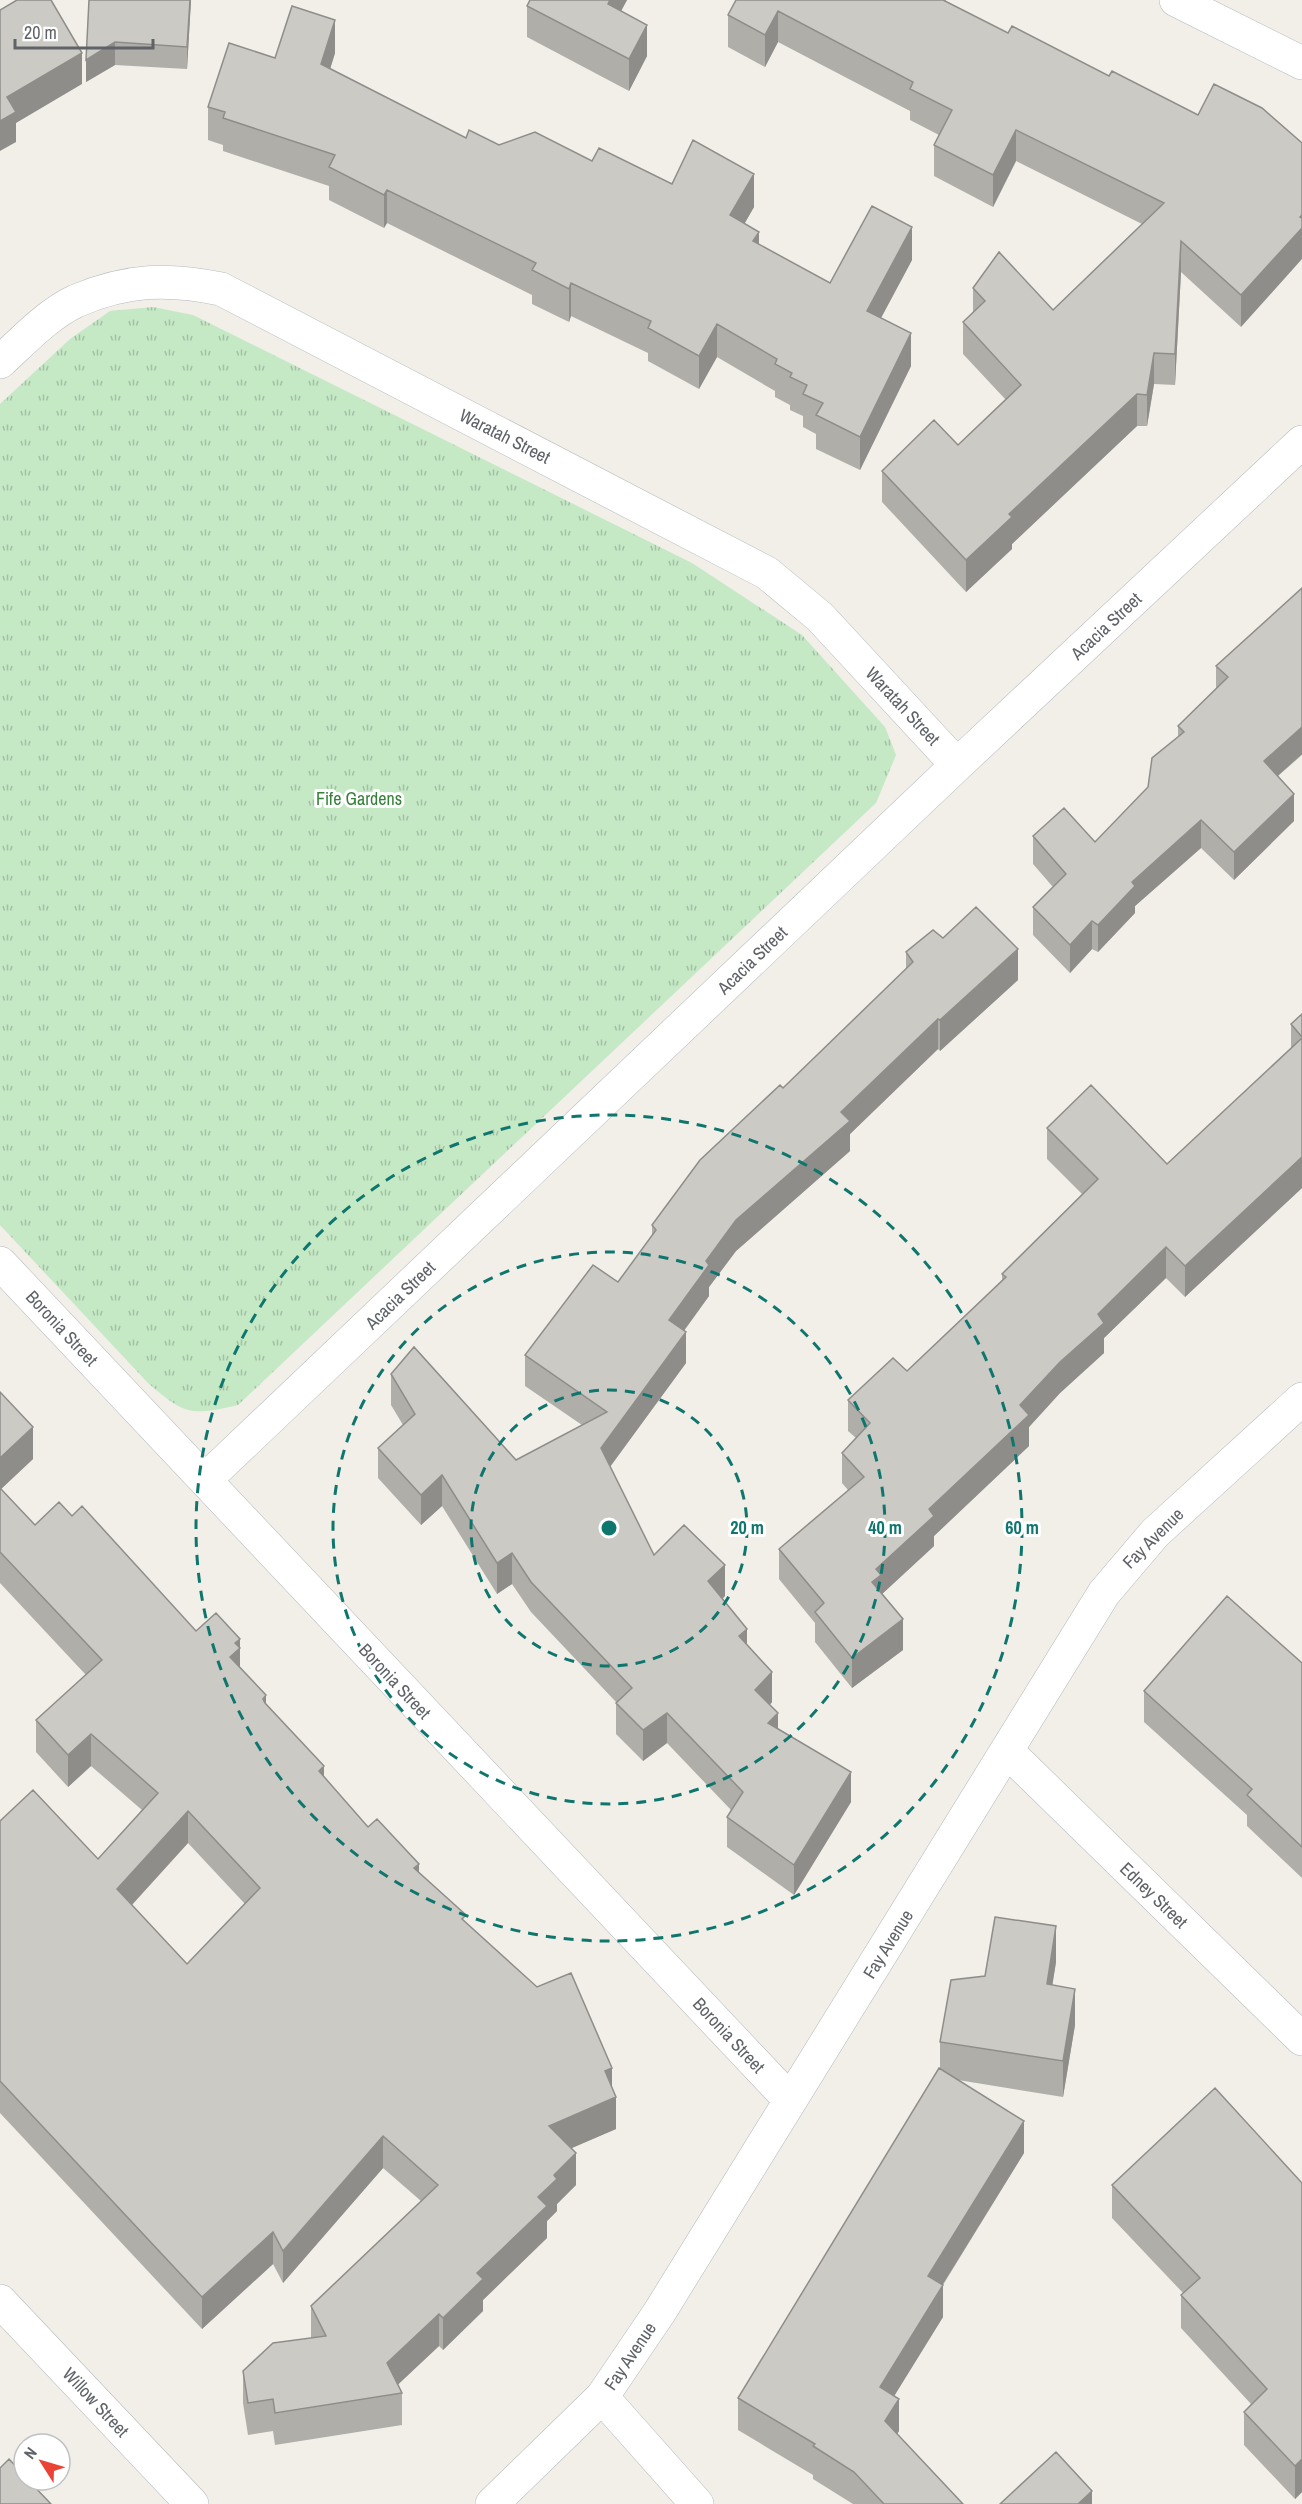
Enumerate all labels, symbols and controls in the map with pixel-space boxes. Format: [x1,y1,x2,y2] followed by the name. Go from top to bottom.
[15,12,153,50] scale bar
[24,20,57,45] text: 20 m
[455,402,555,470] street label: Waratah Street
[1064,587,1147,666] street label: Acacia Street
[860,661,946,751] street label: Waratah Street
[316,786,402,811] park label: Fife Gardens
[711,920,793,1000] street label: Acacia Street
[359,1255,441,1335] street label: Acacia Street
[20,1285,104,1371] street label: Boronia Street
[1117,1502,1189,1574] street label: Fay Avenue
[730,1515,764,1540] text: 20 m
[868,1515,902,1540] text: 40 m
[1005,1515,1039,1540] text: 60 m
[599,1518,619,1538] centre of rings
[353,1638,437,1724] street label: Boronia Street
[1115,1856,1193,1934] street label: Edney Street
[857,1905,919,1983] street label: Fay Avenue
[687,1992,771,2078] street label: Boronia Street
[598,2317,662,2395] street label: Fay Avenue
[57,2362,135,2442] street label: Willow Street
[12,2432,72,2492] north arrow
[18,2443,42,2463] text: N

